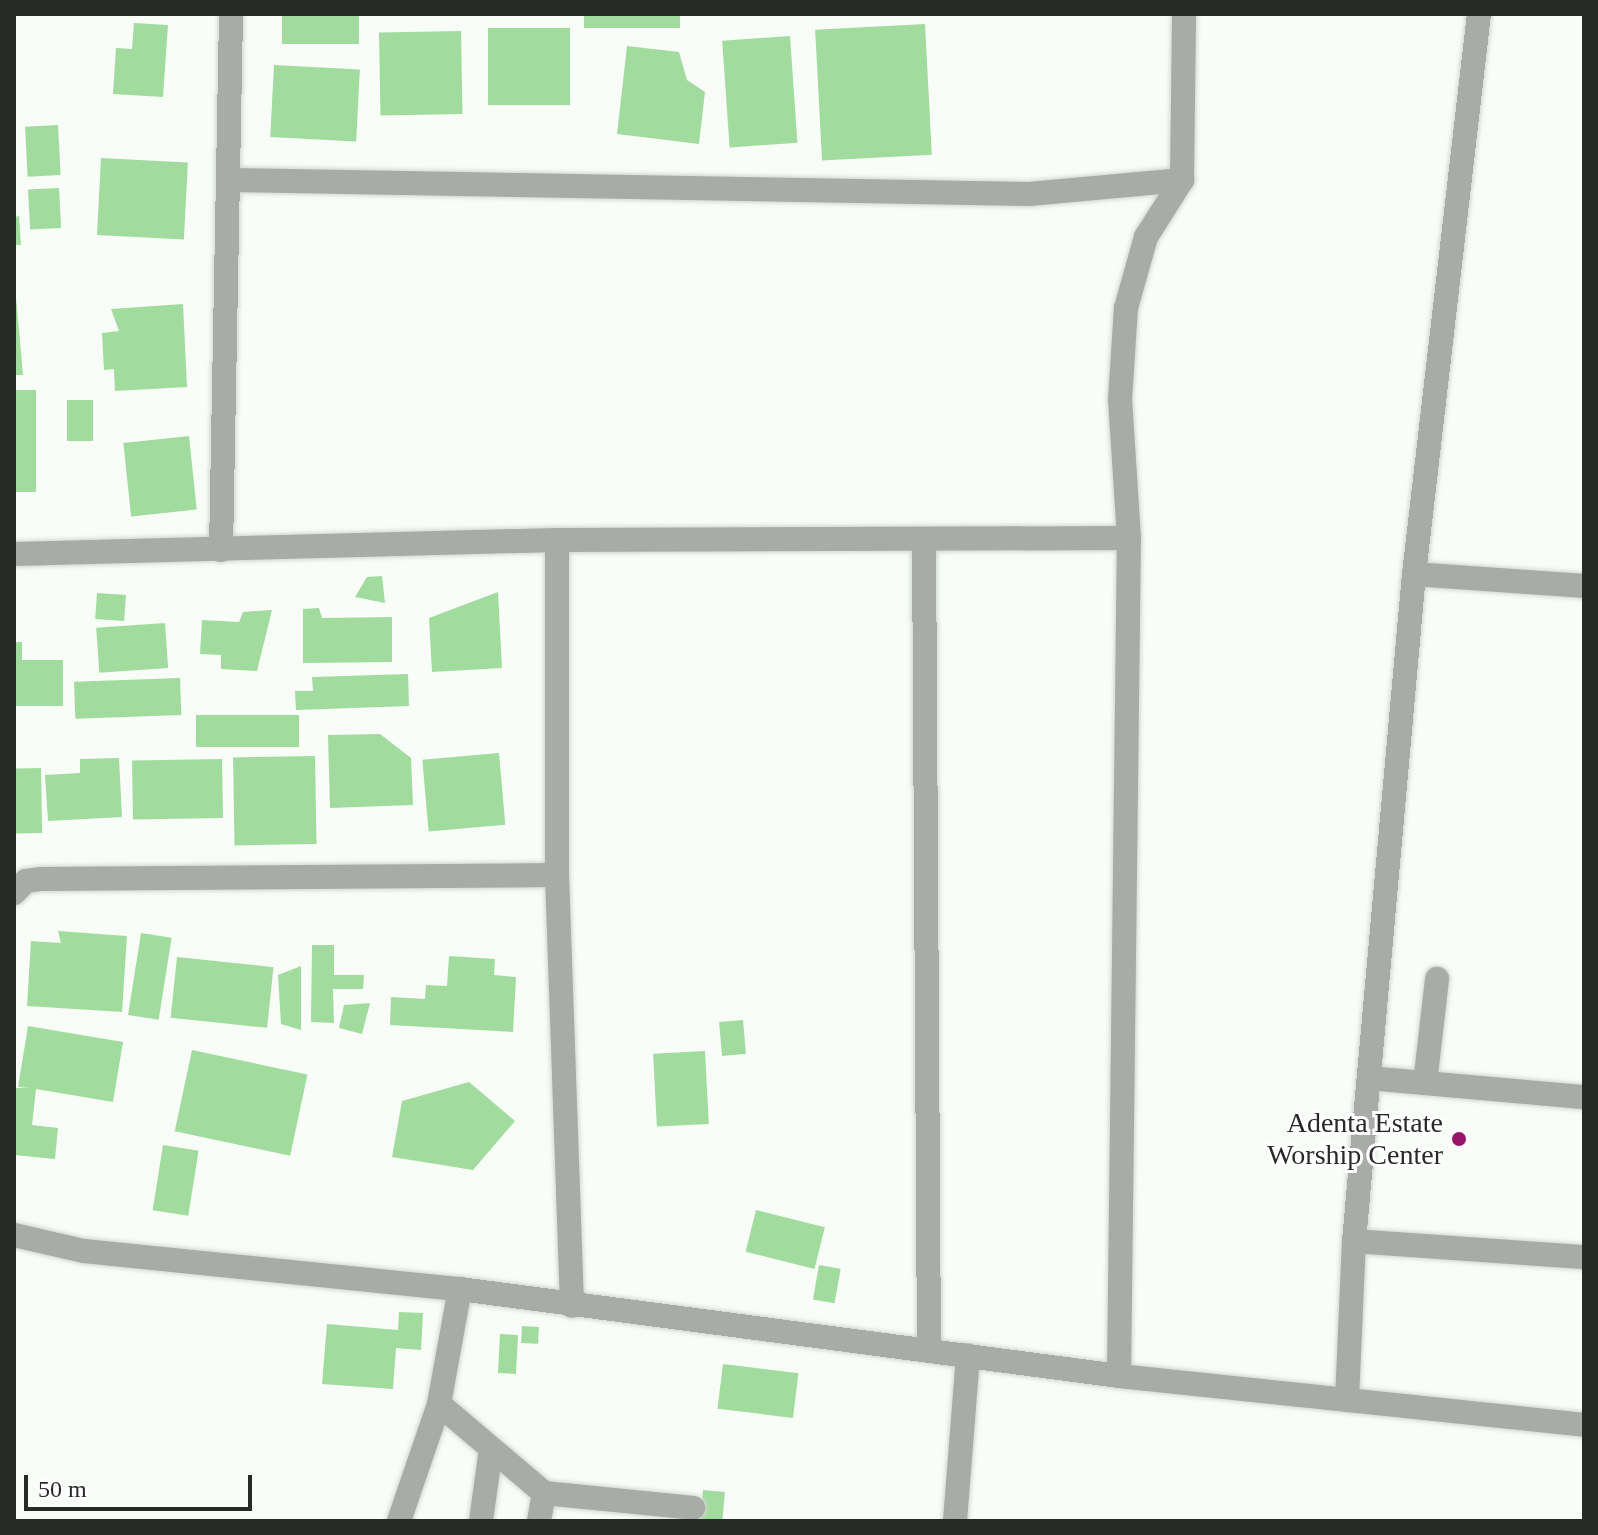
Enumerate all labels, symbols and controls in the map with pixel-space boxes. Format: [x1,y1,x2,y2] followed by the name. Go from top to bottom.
[1267,1106,1443,1172] place label: Adenta Estate Worship Center
[1450,1130,1468,1148] marker: Adenta Estate Worship Center
[28,1459,256,1509] scale bar
[38,1476,87,1502] text: 50 m

